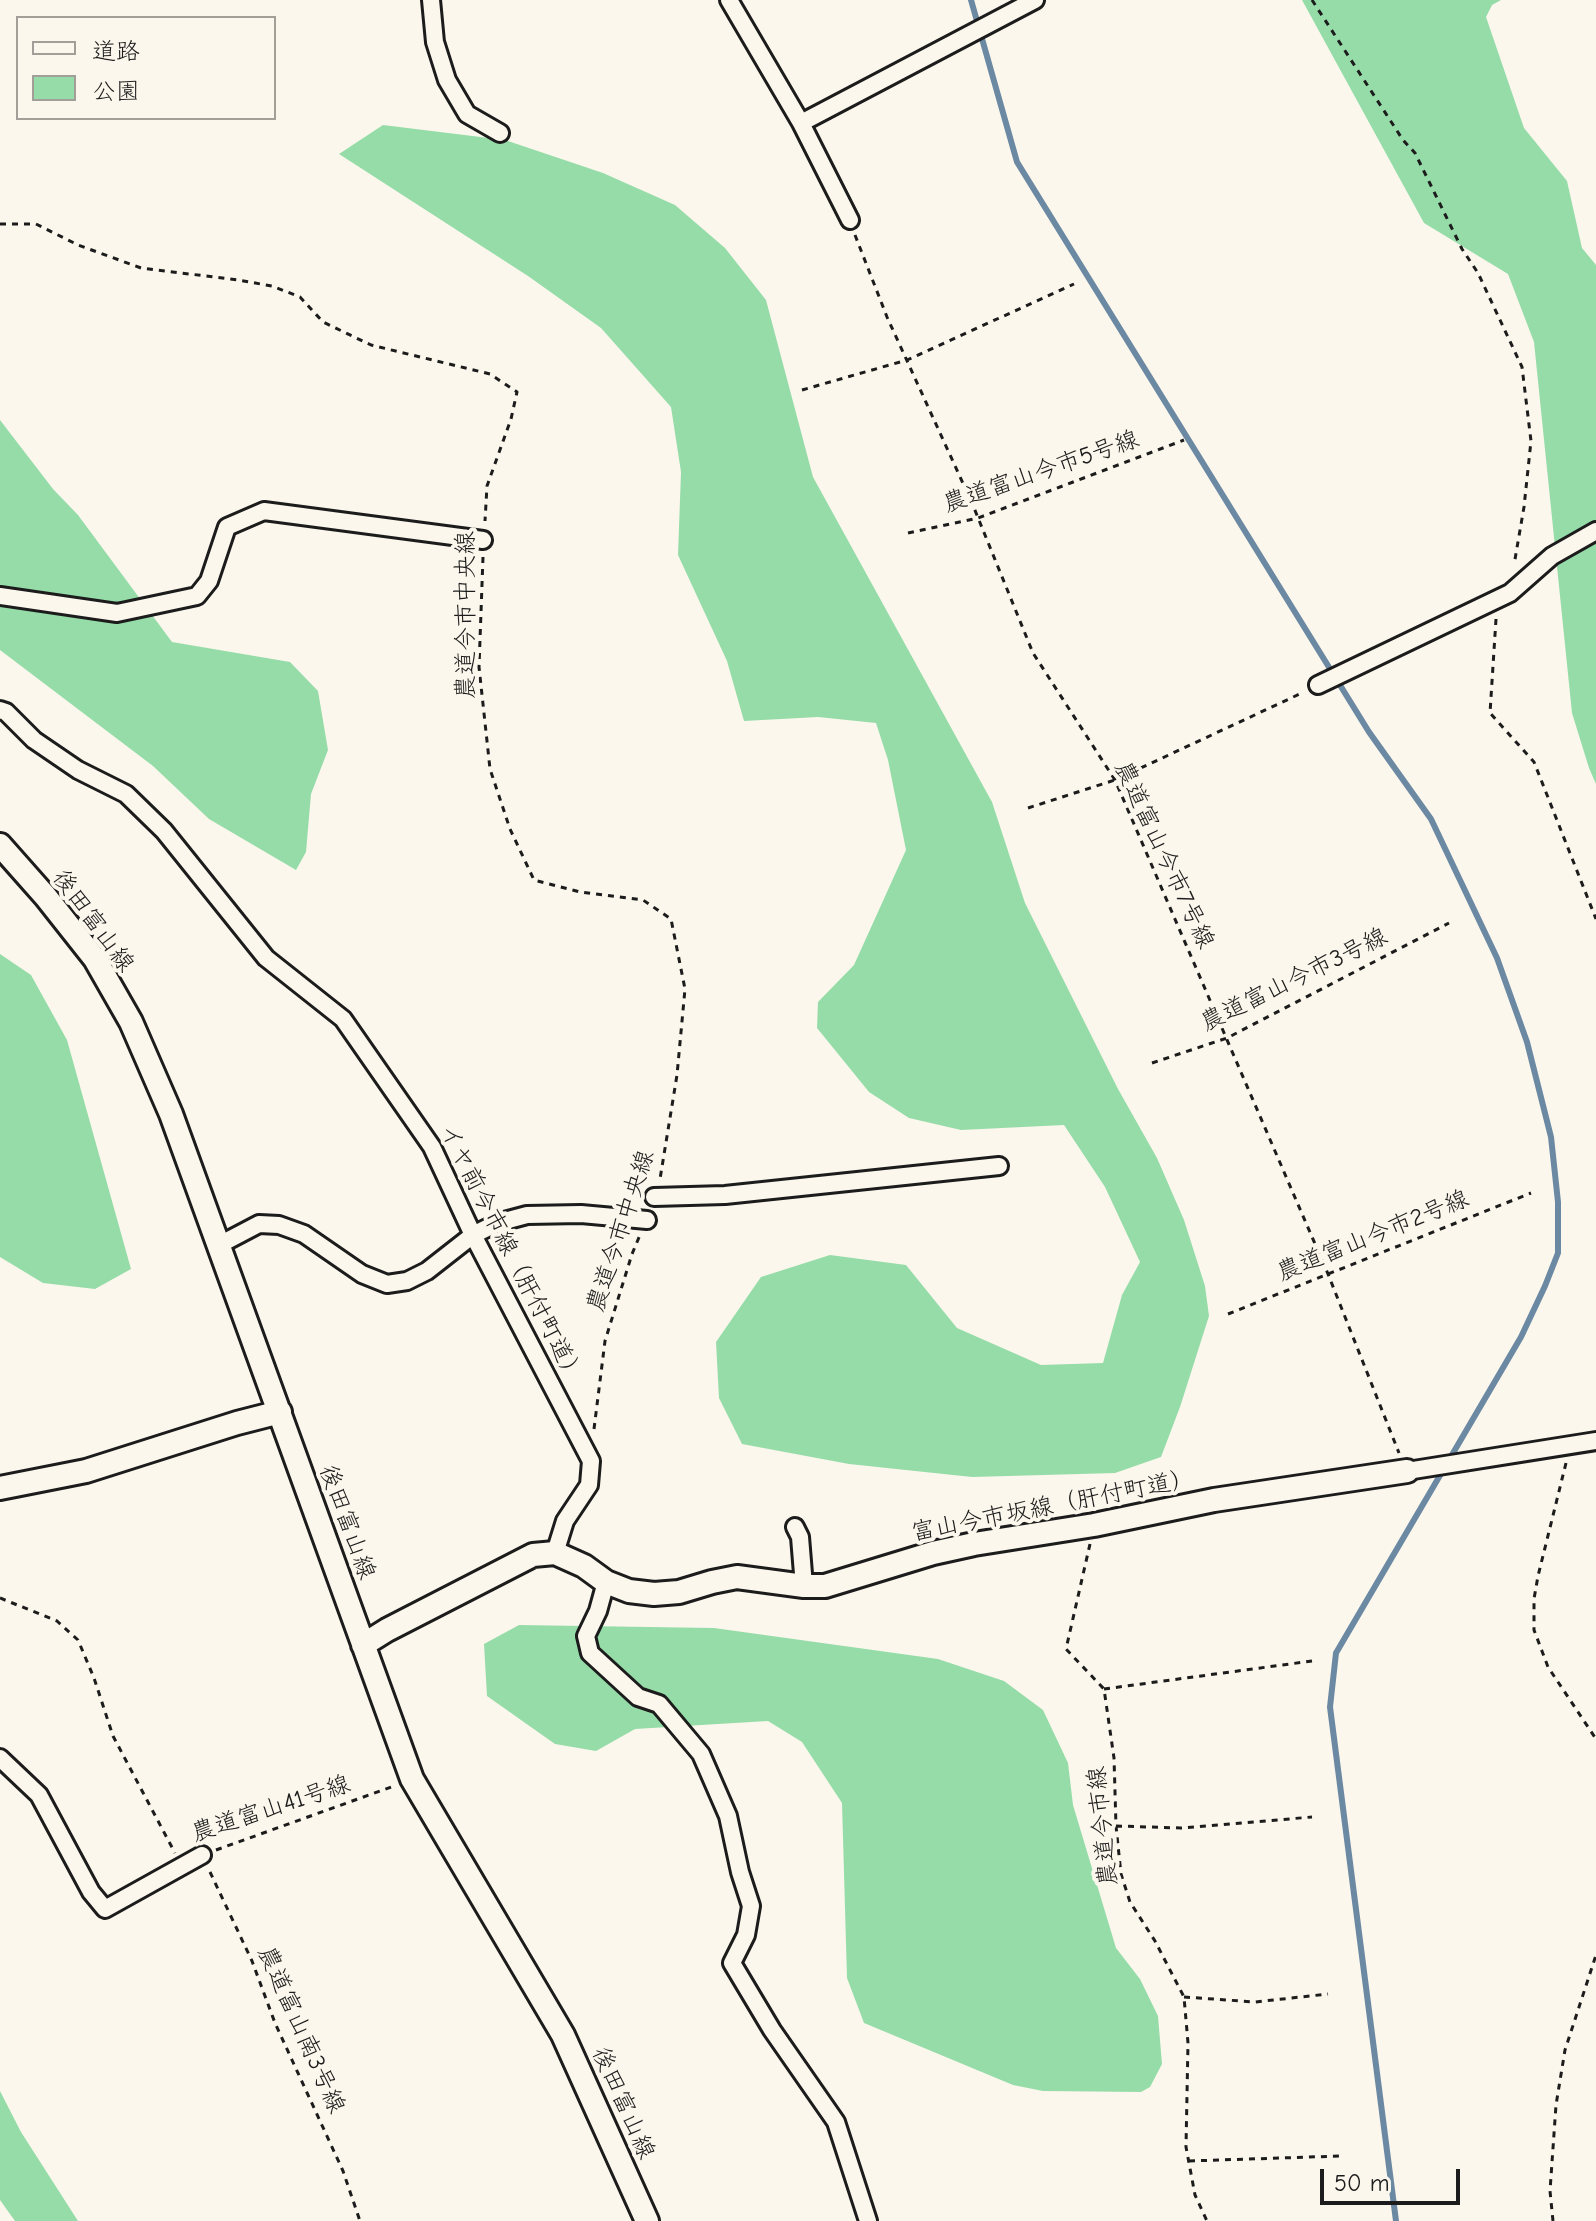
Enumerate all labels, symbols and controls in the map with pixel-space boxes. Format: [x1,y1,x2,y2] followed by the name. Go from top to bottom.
[16,16,276,120] legend
[92,37,140,65] text: 道路
[92,77,140,105] text: 公園
[939,425,1143,519] street label: 農道富山今市5号線
[452,531,480,699] street label: 農道今市中央線
[1108,757,1220,953] street label: 農道富山今市7号線
[46,864,140,978] street label: 後田富山線
[1196,922,1392,1038] street label: 農道富山今市3号線
[433,1119,589,1389] street label: イヤ前今市線（肝付町道）
[581,1147,661,1315] street label: 農道今市中央線
[1273,1184,1473,1288] street label: 農道富山今市2号線
[313,1461,381,1583] street label: 後田富山線
[909,1464,1197,1548] street label: 富山今市坂線（肝付町道）
[1082,1765,1124,1887] street label: 農道今市線
[188,1770,354,1848] street label: 農道富山41号線
[251,1942,351,2118] street label: 農道富山南3号線
[585,2042,661,2164] street label: 後田富山線
[1324,2153,1464,2203] scale bar
[1334,2169,1390,2197] text: 50 m

